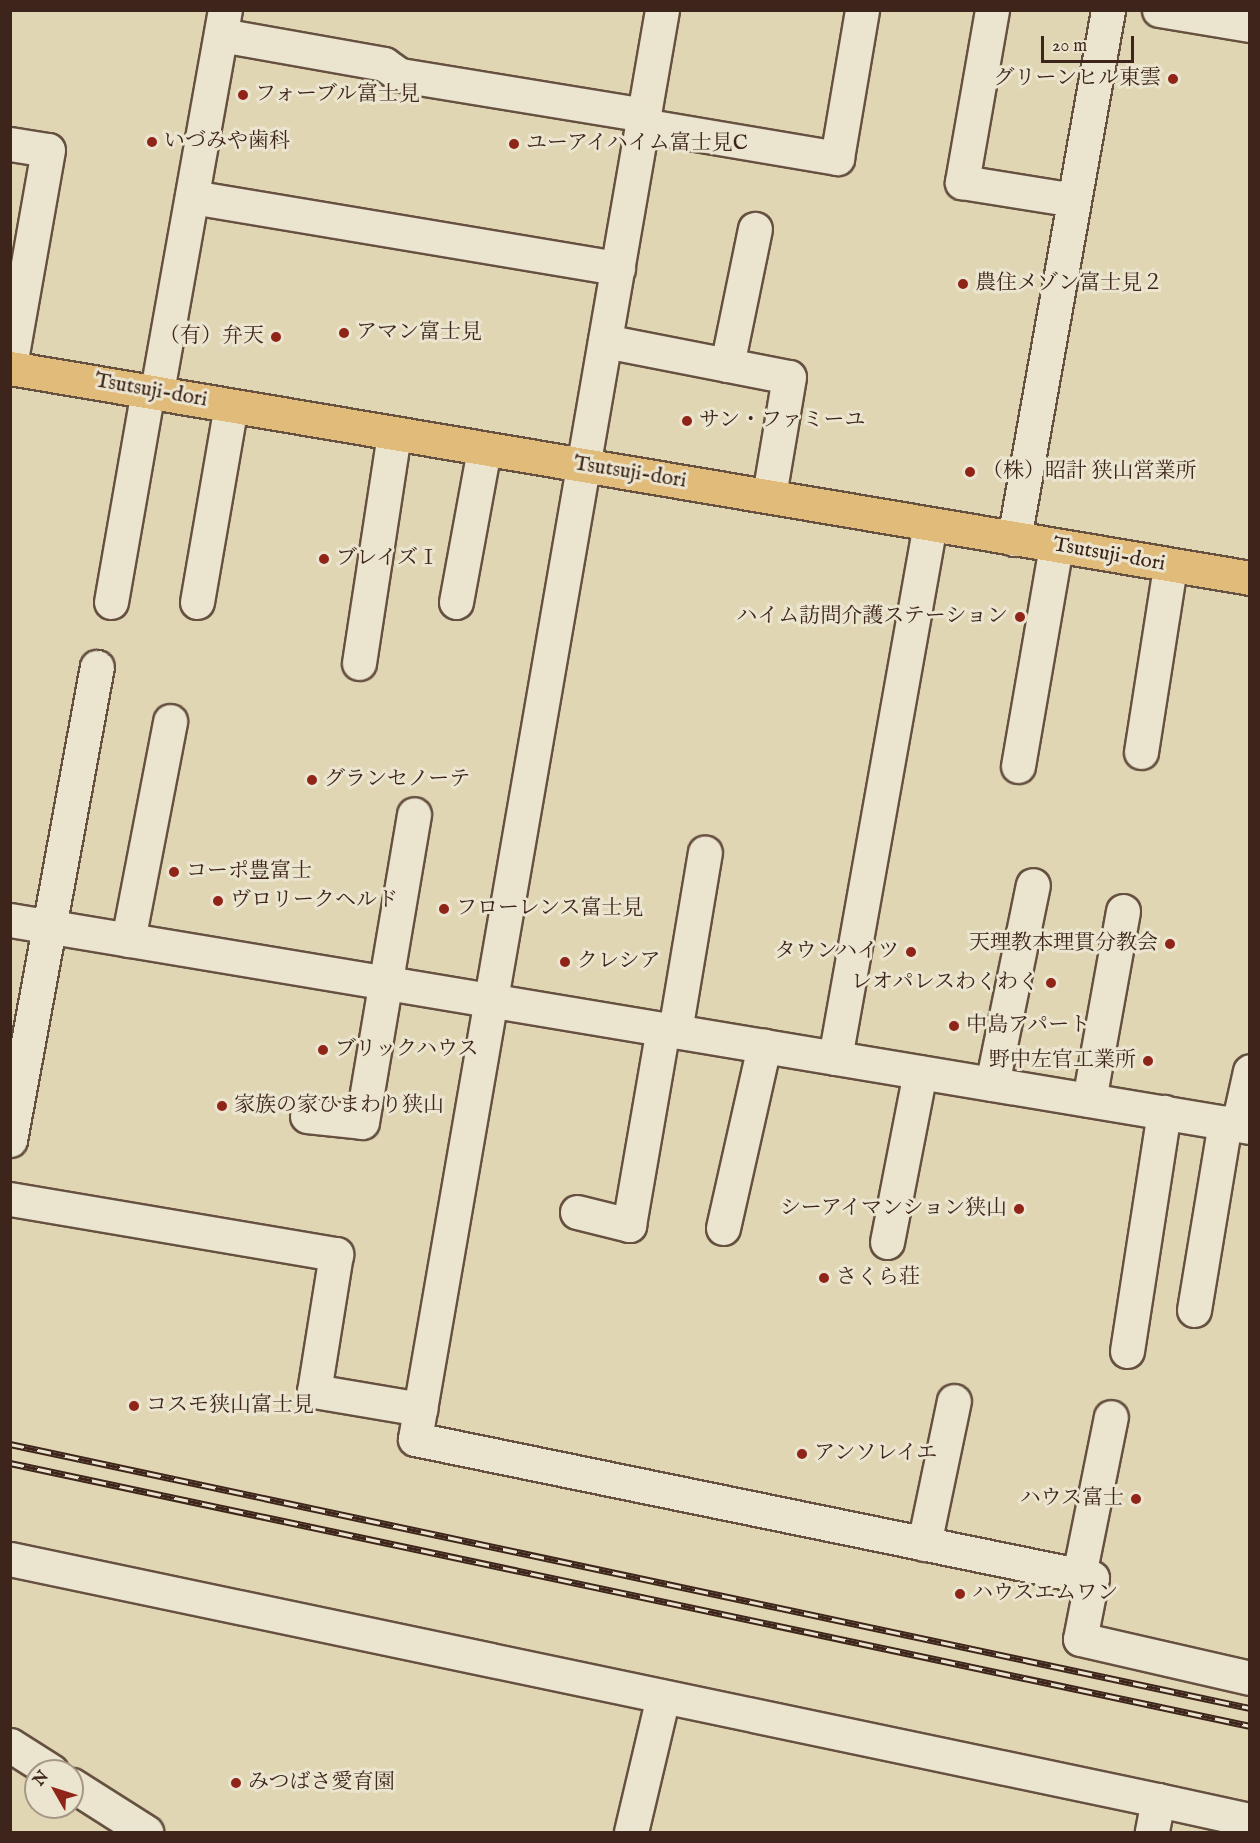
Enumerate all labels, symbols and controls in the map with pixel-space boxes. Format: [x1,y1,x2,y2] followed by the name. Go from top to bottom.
[1044,24,1137,62] scale bar
[1052,35,1087,58] text: 20 m
[993,66,1161,92] place label: グリーンヒル東雲
[1166,72,1180,86] marker: グリーンヒル東雲
[255,82,423,108] place label: フォーブル富士見
[236,88,250,102] marker: フォーブル富士見
[164,129,290,155] place label: いづみや歯科
[526,131,751,157] place label: ユーアイハイム富士見C
[145,135,159,149] marker: いづみや歯科
[507,137,521,151] marker: ユーアイハイム富士見C
[975,271,1164,297] place label: 農住メゾン富士見２
[956,277,970,291] marker: 農住メゾン富士見２
[356,320,482,346] place label: アマン富士見
[159,324,264,350] place label: （有）弁天
[337,326,351,340] marker: アマン富士見
[269,330,283,344] marker: （有）弁天
[93,369,209,413] street label: Tsutsuji-dori
[699,408,867,434] place label: サン・ファミーユ
[680,414,694,428] marker: サン・ファミーユ
[572,452,688,494] street label: Tsutsuji-dori
[982,459,1197,485] place label: （株）昭計 狭山営業所
[963,465,977,479] marker: （株）昭計 狭山営業所
[1051,533,1167,577] street label: Tsutsuji-dori
[336,546,441,572] place label: ブレイズⅠ
[317,552,331,566] marker: ブレイズⅠ
[735,604,1008,630] place label: ハイム訪問介護ステーション
[1013,610,1027,624] marker: ハイム訪問介護ステーション
[324,767,470,793] place label: グランセノーテ
[305,773,319,787] marker: グランセノーテ
[186,859,312,885] place label: コーポ豊富士
[167,865,181,879] marker: コーポ豊富士
[230,888,398,914] place label: ヴロリークヘルド
[211,894,225,908] marker: ヴロリークヘルド
[456,896,645,922] place label: フローレンス富士見
[437,902,451,916] marker: フローレンス富士見
[969,931,1158,957] place label: 天理教本理貫分教会
[1163,937,1177,951] marker: 天理教本理貫分教会
[773,939,899,965] place label: タウンハイツ
[904,945,918,959] marker: タウンハイツ
[577,949,661,975] place label: クレシア
[558,955,572,969] marker: クレシア
[850,970,1039,996] place label: レオパレスわくわく
[1044,976,1058,990] marker: レオパレスわくわく
[966,1013,1092,1039] place label: 中島アパート
[947,1019,961,1033] marker: 中島アパート
[335,1037,482,1063] place label: ブリックハウス
[316,1043,330,1057] marker: ブリックハウス
[989,1048,1136,1074] place label: 野中左官工業所
[1141,1054,1155,1068] marker: 野中左官工業所
[234,1093,444,1119] place label: 家族の家ひまわり狭山
[215,1099,229,1113] marker: 家族の家ひまわり狭山
[776,1196,1007,1222] place label: シーアイマンション狭山
[1012,1202,1026,1216] marker: シーアイマンション狭山
[836,1265,920,1291] place label: さくら荘
[817,1271,831,1285] marker: さくら荘
[146,1393,314,1419] place label: コスモ狭山富士見
[127,1399,141,1413] marker: コスモ狭山富士見
[814,1441,940,1467] place label: アンソレイエ
[795,1447,809,1461] marker: アンソレイエ
[1019,1486,1124,1512] place label: ハウス富士
[1129,1492,1143,1506] marker: ハウス富士
[972,1581,1119,1607] place label: ハウスエムワン
[953,1587,967,1601] marker: ハウスエムワン
[24,1759,84,1819] north arrow
[29,1767,54,1791] text: N
[248,1770,395,1796] place label: みつばさ愛育園
[229,1776,243,1790] marker: みつばさ愛育園

